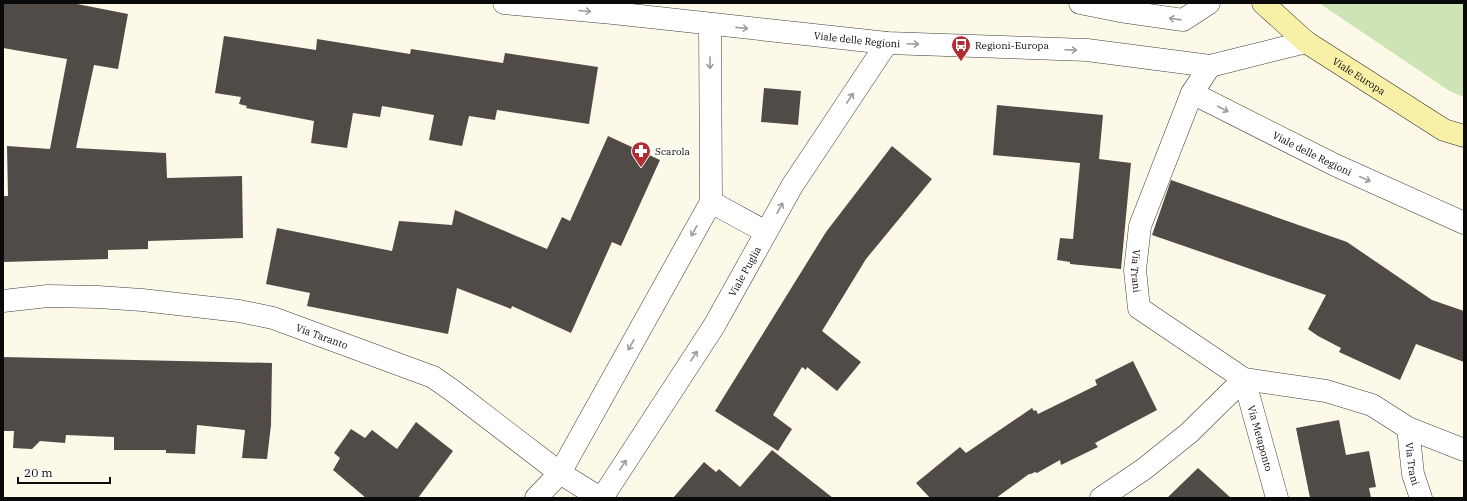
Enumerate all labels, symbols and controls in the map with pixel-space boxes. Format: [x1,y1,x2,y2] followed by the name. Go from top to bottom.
[578,7,591,14] one-way arrow
[1169,15,1182,23] one-way arrow
[735,24,748,31] one-way arrow
[813,29,900,50] street label: Viale delle Regioni
[950,34,972,62] bus stop icon: Regioni-Europa
[975,39,1050,52] place label: Regioni-Europa
[906,40,919,48] one-way arrow
[1064,46,1077,54] one-way arrow
[1330,54,1388,98] street label: Viale Europa
[706,56,714,69] one-way arrow
[846,93,854,104] one-way arrow
[1217,106,1229,113] one-way arrow
[1271,128,1354,178] street label: Viale delle Regioni
[630,140,652,168] pharmacy icon: Scarola
[655,145,691,158] place label: Scarola
[1358,176,1370,183] one-way arrow
[777,202,784,214] one-way arrow
[690,225,698,237] one-way arrow
[725,243,764,299] street label: Viale Puglia
[1128,249,1144,293] street label: Via Trani
[294,321,350,352] street label: Via Taranto
[627,339,635,351] one-way arrow
[690,351,698,362] one-way arrow
[1245,404,1276,473] street label: Via Metaponto
[1403,442,1423,487] street label: Via Trani
[18,459,110,485] scale bar
[619,460,627,471] one-way arrow
[24,465,53,480] text: 20 m

